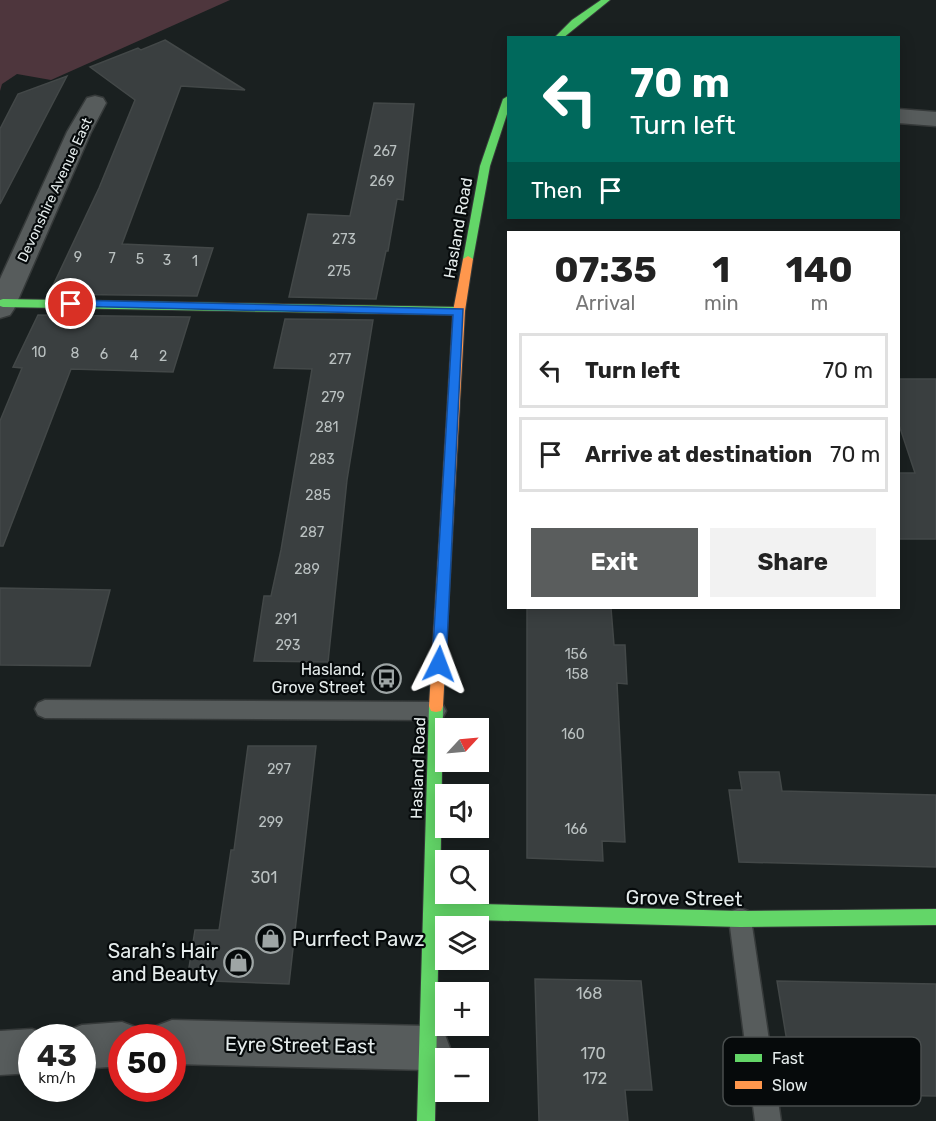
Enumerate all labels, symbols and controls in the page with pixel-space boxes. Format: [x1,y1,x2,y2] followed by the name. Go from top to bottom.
[630,58,730,108] text: 70 m
[531,60,609,138] icon: left
[630,109,735,141] text: Turn left
[14,114,96,265] street label: Devonshire Avenue East
[373,143,397,160] house number: 267
[370,173,394,190] house number: 269
[594,174,627,207] icon: arrive
[440,176,476,280] street label: Hasland Road
[531,177,582,204] text: Then
[332,231,356,248] house number: 273
[554,248,657,291] text: 07:35
[712,248,730,291] text: 1
[786,248,853,291] text: 140
[74,249,82,266] house number: 9
[108,250,116,267] house number: 7
[136,251,144,268] house number: 5
[163,252,171,269] house number: 3
[192,253,198,270] house number: 1
[327,263,351,280] house number: 275
[45,278,96,329] pin
[54,287,87,320] icon: arrive
[575,291,635,315] text: Arrival
[704,291,739,315] text: min
[810,291,828,315] text: m
[32,344,47,361] house number: 10
[71,345,80,362] house number: 8
[100,346,108,363] house number: 6
[130,347,139,364] house number: 4
[159,348,167,365] house number: 2
[329,351,351,368] house number: 277
[534,354,567,387] icon: left
[585,357,680,384] text: Turn left
[823,357,873,384] text: 70 m
[321,389,345,406] house number: 279
[315,419,339,436] house number: 281
[534,438,567,471] icon: arrive
[585,441,812,468] text: Arrive at destination
[830,441,880,468] text: 70 m
[309,451,335,468] house number: 283
[305,487,331,504] house number: 285
[300,524,324,541] house number: 287
[531,528,698,597] button: Exit
[710,528,876,597] button: Share
[294,561,320,578] house number: 289
[275,611,297,628] house number: 291
[407,632,471,696] position arrow
[276,637,300,654] house number: 293
[565,646,587,663] house number: 156
[272,660,365,697] place label: Hasland, Grove Street
[370,662,402,694] bus stop icon: Hasland, Grove Street
[565,666,589,683] house number: 158
[407,717,429,819] street label: Hasland Road
[435,718,489,772] north arrow
[435,718,489,1102] map controls
[561,726,585,743] house number: 160
[267,761,291,778] house number: 297
[435,784,489,838] button: sound
[259,814,283,831] house number: 299
[565,821,587,838] house number: 166
[435,850,489,904] button: search
[251,868,277,887] house number: 301
[625,885,743,911] street label: Grove Street
[435,916,489,970] button: layers
[255,923,287,955] shop icon: Purrfect Pawz
[292,927,424,951] place label: Purrfect Pawz
[108,939,218,986] place label: Sarah’s Hair and Beauty
[223,946,255,978] shop icon: Sarah’s Hair and Beauty
[435,982,489,1036] button: +
[576,984,602,1003] house number: 168
[108,1024,186,1102] speed limit sign: 50
[225,1032,375,1058] street label: Eyre Street East
[723,1037,921,1106] legend
[37,1038,77,1074] text: 43
[580,1044,606,1063] house number: 170
[435,1048,489,1102] button: −
[772,1049,804,1068] text: Fast
[38,1069,76,1087] text: km/h
[583,1069,607,1088] house number: 172
[772,1076,808,1095] text: Slow

